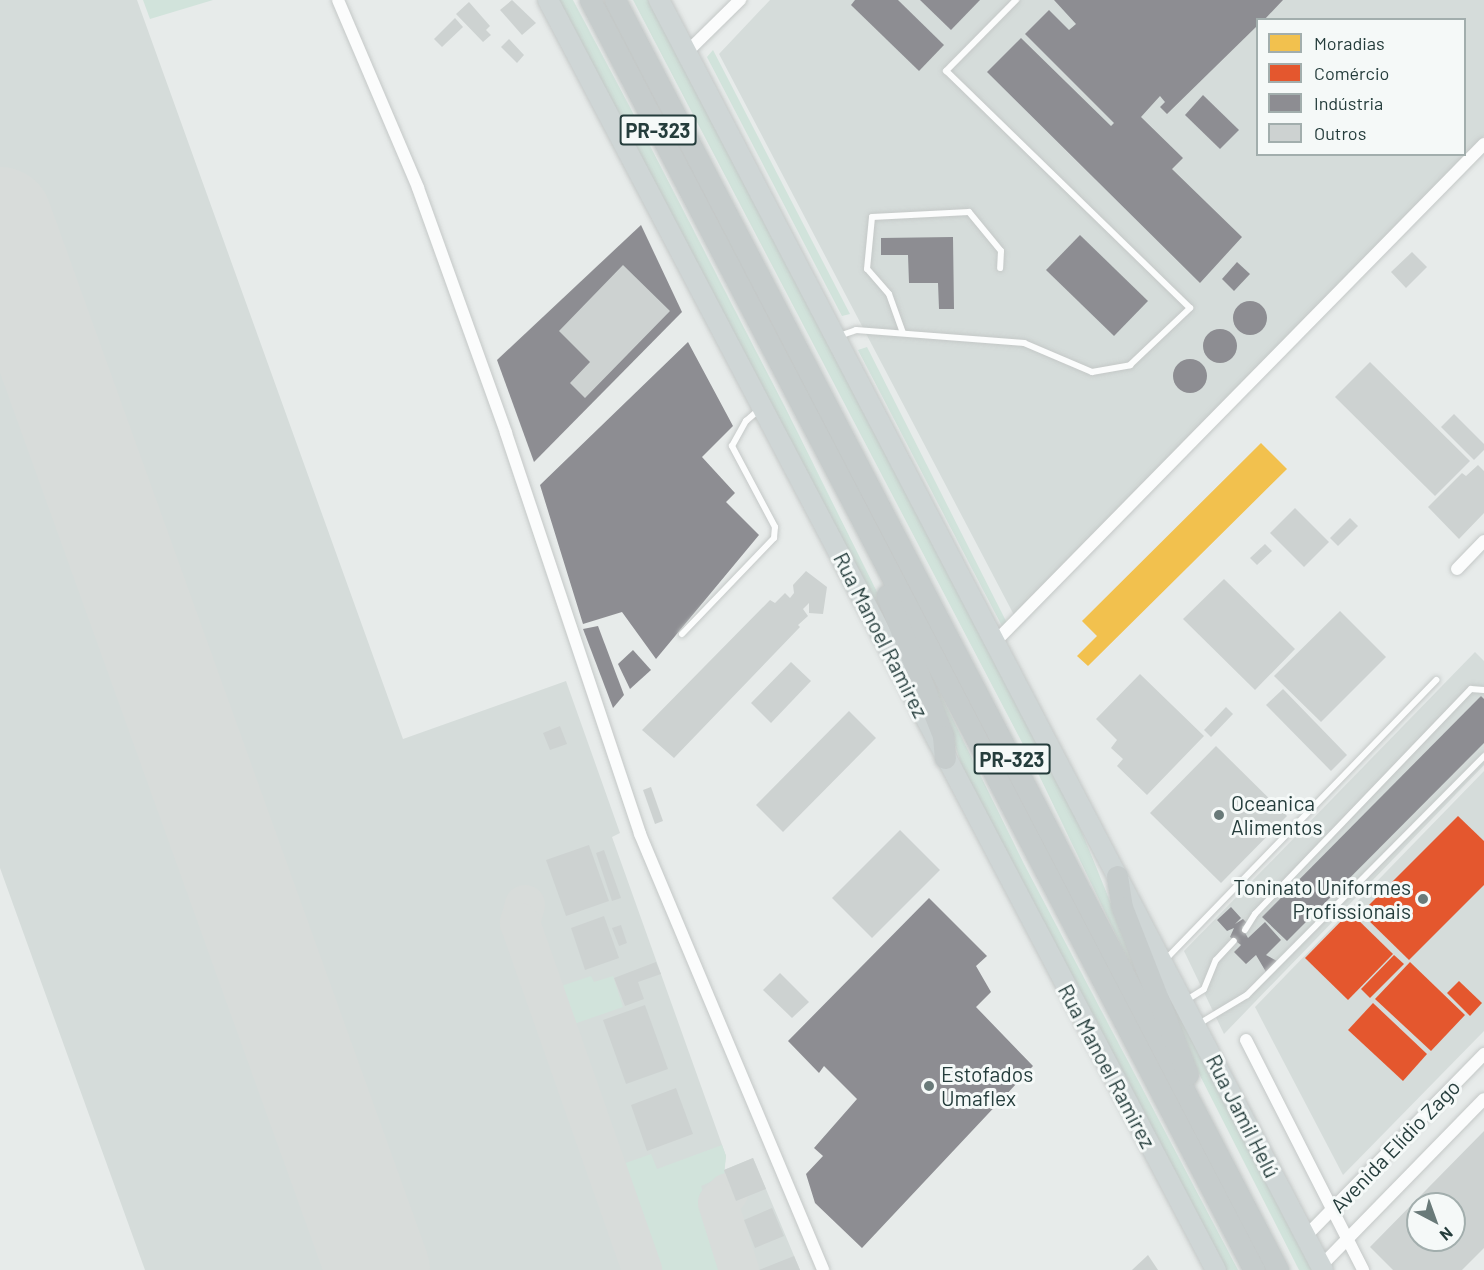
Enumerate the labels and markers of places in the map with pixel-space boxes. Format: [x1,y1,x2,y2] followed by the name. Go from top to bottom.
[1231,790,1323,840] place label: Oceanica Alimentos
[1212,808,1226,822] marker: Oceanica Alimentos
[1233,874,1411,924] place label: Toninato Uniformes Profissionais
[1416,892,1430,906] marker: Toninato Uniformes Profissionais
[941,1061,1033,1111] place label: Estofados Umaflex
[922,1079,936,1093] marker: Estofados Umaflex

